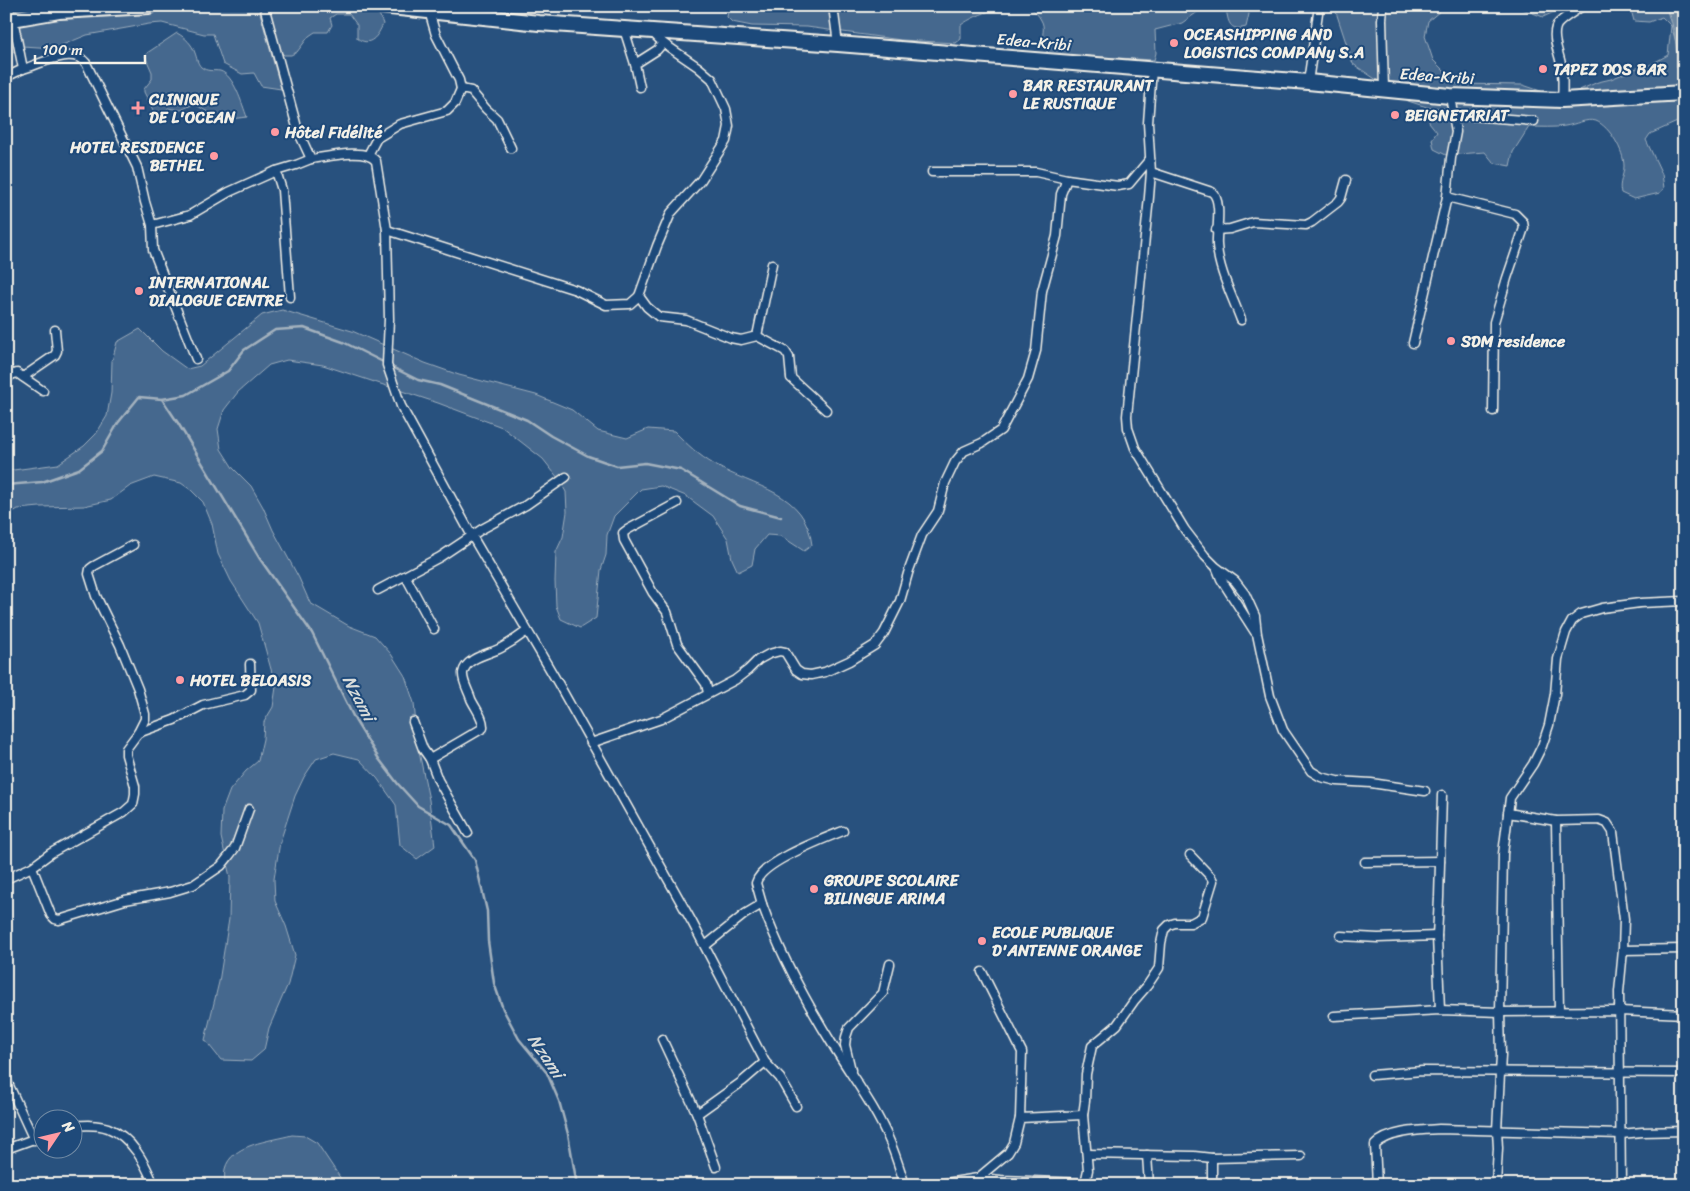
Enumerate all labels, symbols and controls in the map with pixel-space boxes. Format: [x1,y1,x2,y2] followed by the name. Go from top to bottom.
[1183,20,1364,67] place label: OCEASHIPPING AND LOGISTICS COMPANy S.A
[996,24,1073,60] street label: Edea-Kribi
[35,32,145,64] scale bar
[42,37,83,63] text: 100 m
[1168,37,1180,49] marker: OCEASHIPPING AND LOGISTICS COMPANy S.A
[1553,55,1667,84] place label: TAPEZ DOS BAR
[1399,59,1476,93] street label: Edea-Kribi
[1537,63,1549,75] marker: TAPEZ DOS BAR
[1023,71,1155,118] place label: BAR RESTAURANT LE RUSTIQUE
[148,85,236,132] place label: CLINIQUE DE L'OCEAN
[1007,88,1019,100] marker: BAR RESTAURANT LE RUSTIQUE
[131,101,145,115] marker: CLINIQUE DE L'OCEAN
[1405,101,1510,130] place label: BEIGNETARIAT
[1389,109,1401,121] marker: BEIGNETARIAT
[284,118,383,147] place label: Hôtel Fidélité
[269,126,281,138] marker: Hôtel Fidélité
[69,133,205,180] place label: HOTEL RESIDENCE BETHEL
[208,150,220,162] marker: HOTEL RESIDENCE BETHEL
[148,268,284,315] place label: INTERNATIONAL DIALOGUE CENTRE
[133,285,145,297] marker: INTERNATIONAL DIALOGUE CENTRE
[1460,327,1566,356] place label: SDM residence
[1445,335,1457,347] marker: SDM residence
[189,666,312,695] place label: HOTEL BELOASIS
[333,669,386,731] water label: Nzami
[174,674,186,686] marker: HOTEL BELOASIS
[823,866,960,913] place label: GROUPE SCOLAIRE BILINGUE ARIMA
[808,883,820,895] marker: GROUPE SCOLAIRE BILINGUE ARIMA
[992,918,1143,965] place label: ECOLE PUBLIQUE D'ANTENNE ORANGE
[976,935,988,947] marker: ECOLE PUBLIQUE D'ANTENNE ORANGE
[519,1027,575,1089] water label: Nzami
[32,1108,82,1158] north arrow
[55,1115,81,1138] text: N

